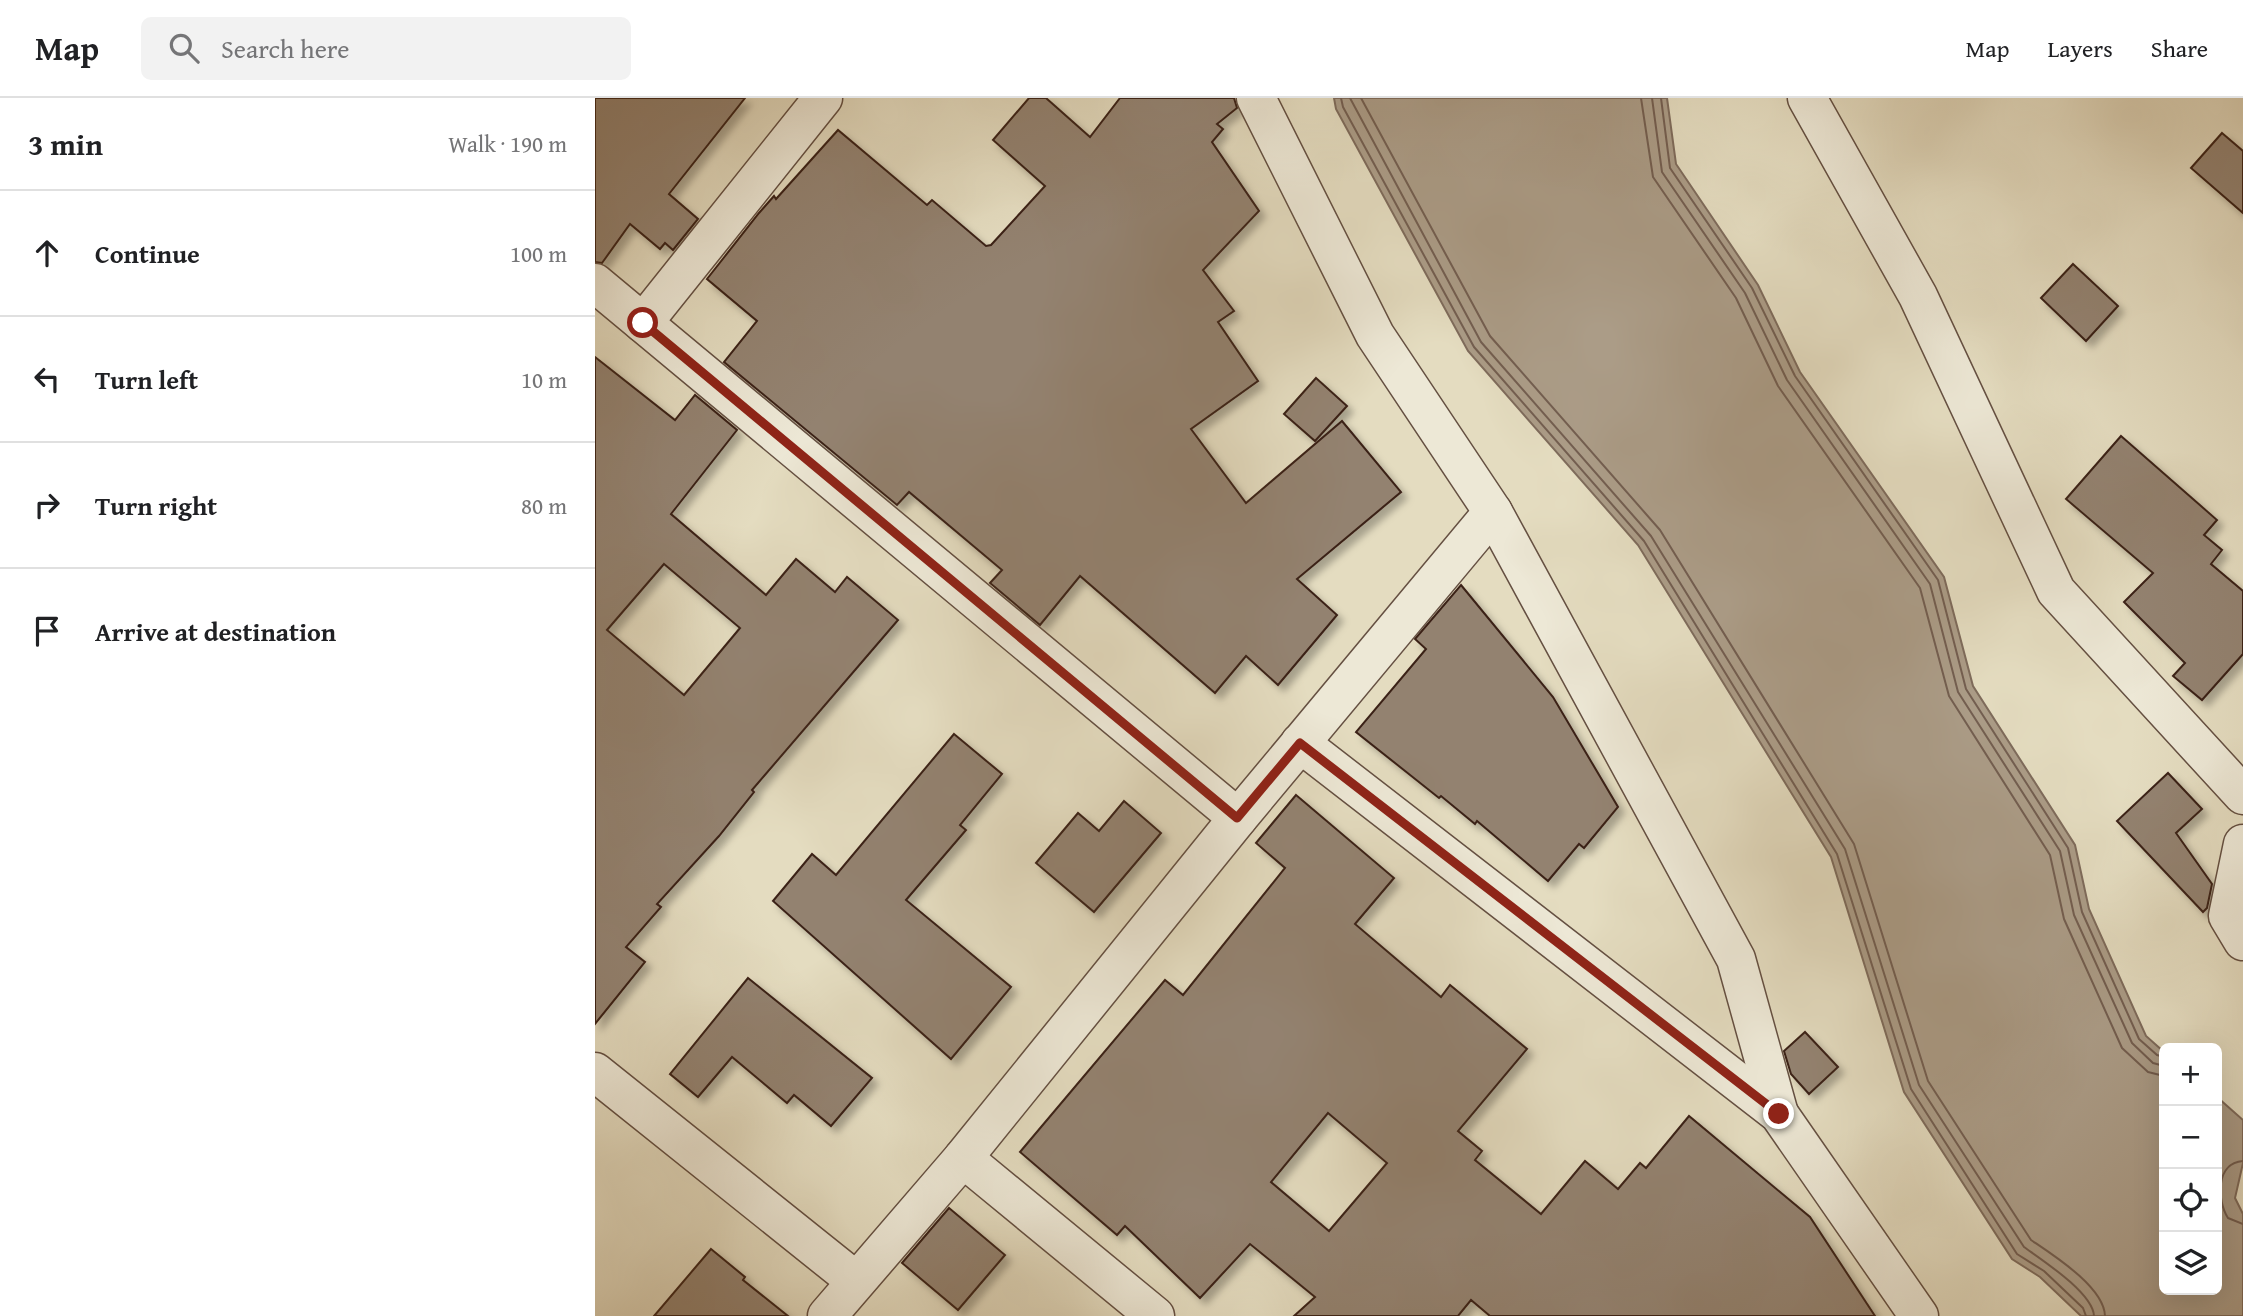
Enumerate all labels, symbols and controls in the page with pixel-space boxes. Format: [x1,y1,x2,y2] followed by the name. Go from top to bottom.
[141,17,631,80] search box
[35,24,99,72] text: Map
[165,29,203,67] icon: search
[221,29,349,68] text: Search here
[1966,31,2009,66] text: Map
[2047,31,2113,66] text: Layers
[2151,31,2208,66] text: Share
[28,122,103,166] text: 3 min
[448,127,567,160] text: Walk · 190 m
[28,234,66,272] icon: ahead
[95,234,200,273] text: Continue
[510,237,567,270] text: 100 m
[627,307,658,338] route start
[28,360,66,398] icon: left
[95,360,198,399] text: Turn left
[521,363,567,396] text: 10 m
[28,486,66,524] icon: right
[95,486,217,525] text: Turn right
[521,489,567,522] text: 80 m
[28,612,66,650] icon: arrive
[95,612,336,651] text: Arrive at destination
[2159,1043,2222,1295] map controls
[2159,1043,2222,1106] button: +
[1763,1098,1794,1129] route end
[2159,1106,2222,1169] button: −
[2159,1169,2222,1232] button: locate
[2159,1232,2222,1295] button: layers

